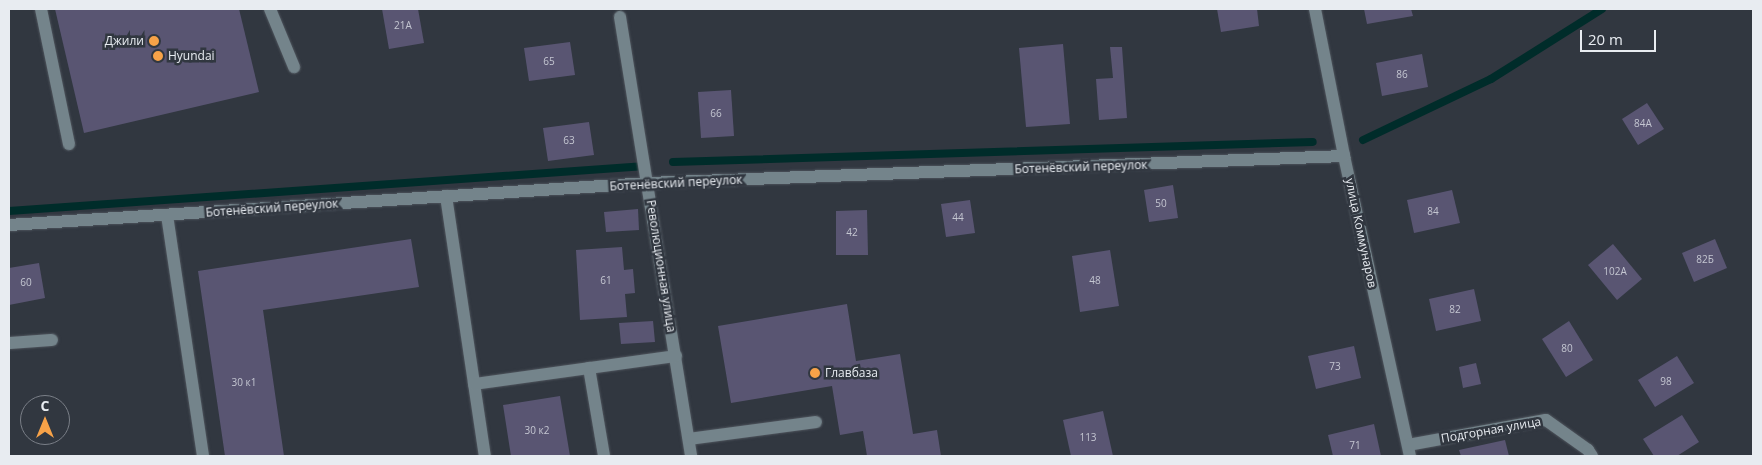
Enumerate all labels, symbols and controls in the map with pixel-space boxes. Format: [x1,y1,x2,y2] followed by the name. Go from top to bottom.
[394,20,412,32] house number: 21А
[1582,20,1658,52] scale bar
[1588,29,1623,49] text: 20 m
[105,34,144,48] place label: Джили
[148,35,160,47] marker: Джили
[168,49,215,63] place label: Hyundai
[152,50,164,62] marker: Hyundai
[543,56,555,68] house number: 65
[1396,69,1408,81] house number: 86
[710,108,722,120] house number: 66
[1634,118,1652,130] house number: 84А
[563,135,575,147] house number: 63
[1014,157,1148,177] street label: Ботенёвский переулок
[609,172,743,194] street label: Ботенёвский переулок
[1342,177,1380,289] street label: улица Коммунаров
[205,196,339,220] street label: Ботенёвский переулок
[1155,198,1167,210] house number: 50
[643,199,679,333] street label: Революционная улица
[1427,206,1439,218] house number: 84
[952,212,964,224] house number: 44
[846,227,858,239] house number: 42
[1696,254,1714,266] house number: 82Б
[1603,266,1627,278] house number: 102А
[600,275,612,287] house number: 61
[1089,275,1101,287] house number: 48
[20,277,32,289] house number: 60
[1449,304,1461,316] house number: 82
[1561,343,1573,355] house number: 80
[1329,361,1341,373] house number: 73
[825,366,878,380] place label: Главбаза
[809,367,821,379] marker: Главбаза
[1660,376,1672,388] house number: 98
[232,377,256,389] house number: 30 к1
[20,395,70,445] north arrow
[41,396,49,415] text: С
[1440,414,1542,446] street label: Подгорная улица
[525,425,549,437] house number: 30 к2
[1079,432,1097,444] house number: 113
[1349,440,1361,452] house number: 71

